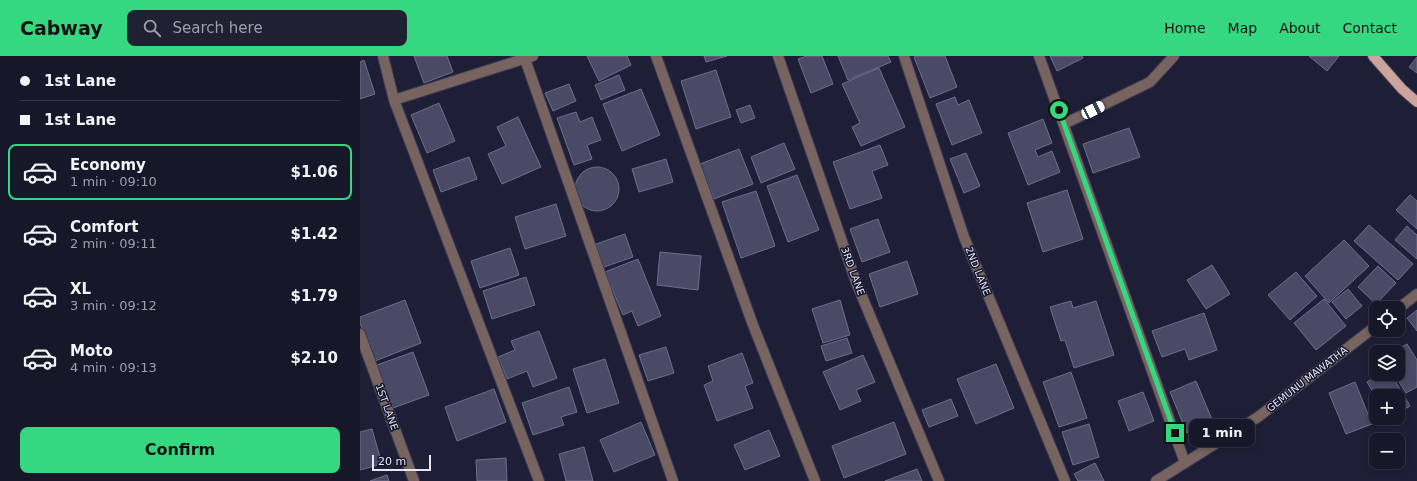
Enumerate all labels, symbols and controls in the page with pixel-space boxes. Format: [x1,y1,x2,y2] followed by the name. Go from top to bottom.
[127,10,407,46] search box
[20,17,103,39] text: Cabway
[141,17,163,39] icon: search
[173,19,263,37] text: Search here
[1164,20,1206,36] text: Home
[1228,20,1257,36] text: Map
[1279,20,1321,36] text: About
[1343,20,1397,36] text: Contact
[44,72,116,90] text: 1st Lane
[1080,99,1106,121] car
[1050,101,1068,119] route start
[44,111,116,129] text: 1st Lane
[22,154,58,190] icon: car
[70,156,146,174] text: Economy
[291,163,338,181] text: $1.06
[70,174,157,189] text: 1 min · 09:10
[22,216,58,252] icon: car
[70,218,138,236] text: Comfort
[291,225,338,243] text: $1.42
[70,236,157,251] text: 2 min · 09:11
[839,245,867,297] street label: 3RD LANE
[963,245,993,297] street label: 2ND LANE
[22,278,58,314] icon: car
[70,280,91,298] text: XL
[291,287,338,305] text: $1.79
[70,298,157,313] text: 3 min · 09:12
[1369,301,1405,469] map controls
[1369,301,1405,337] button: locate
[22,340,58,376] icon: car
[70,342,113,360] text: Moto
[1265,344,1349,414] street label: GEMUNU MAWATHA
[1369,345,1405,381] button: layers
[291,349,338,367] text: $2.10
[70,360,157,375] text: 4 min · 09:13
[374,382,400,432] street label: 1ST LANE
[1369,389,1405,425] button: +
[1189,419,1255,447] callout: 1 min
[1166,424,1184,442] route end
[1202,425,1242,440] text: 1 min
[20,427,340,473] button: Confirm
[1369,433,1405,469] button: −
[372,453,431,472] scale bar
[378,455,406,468] text: 20 m

